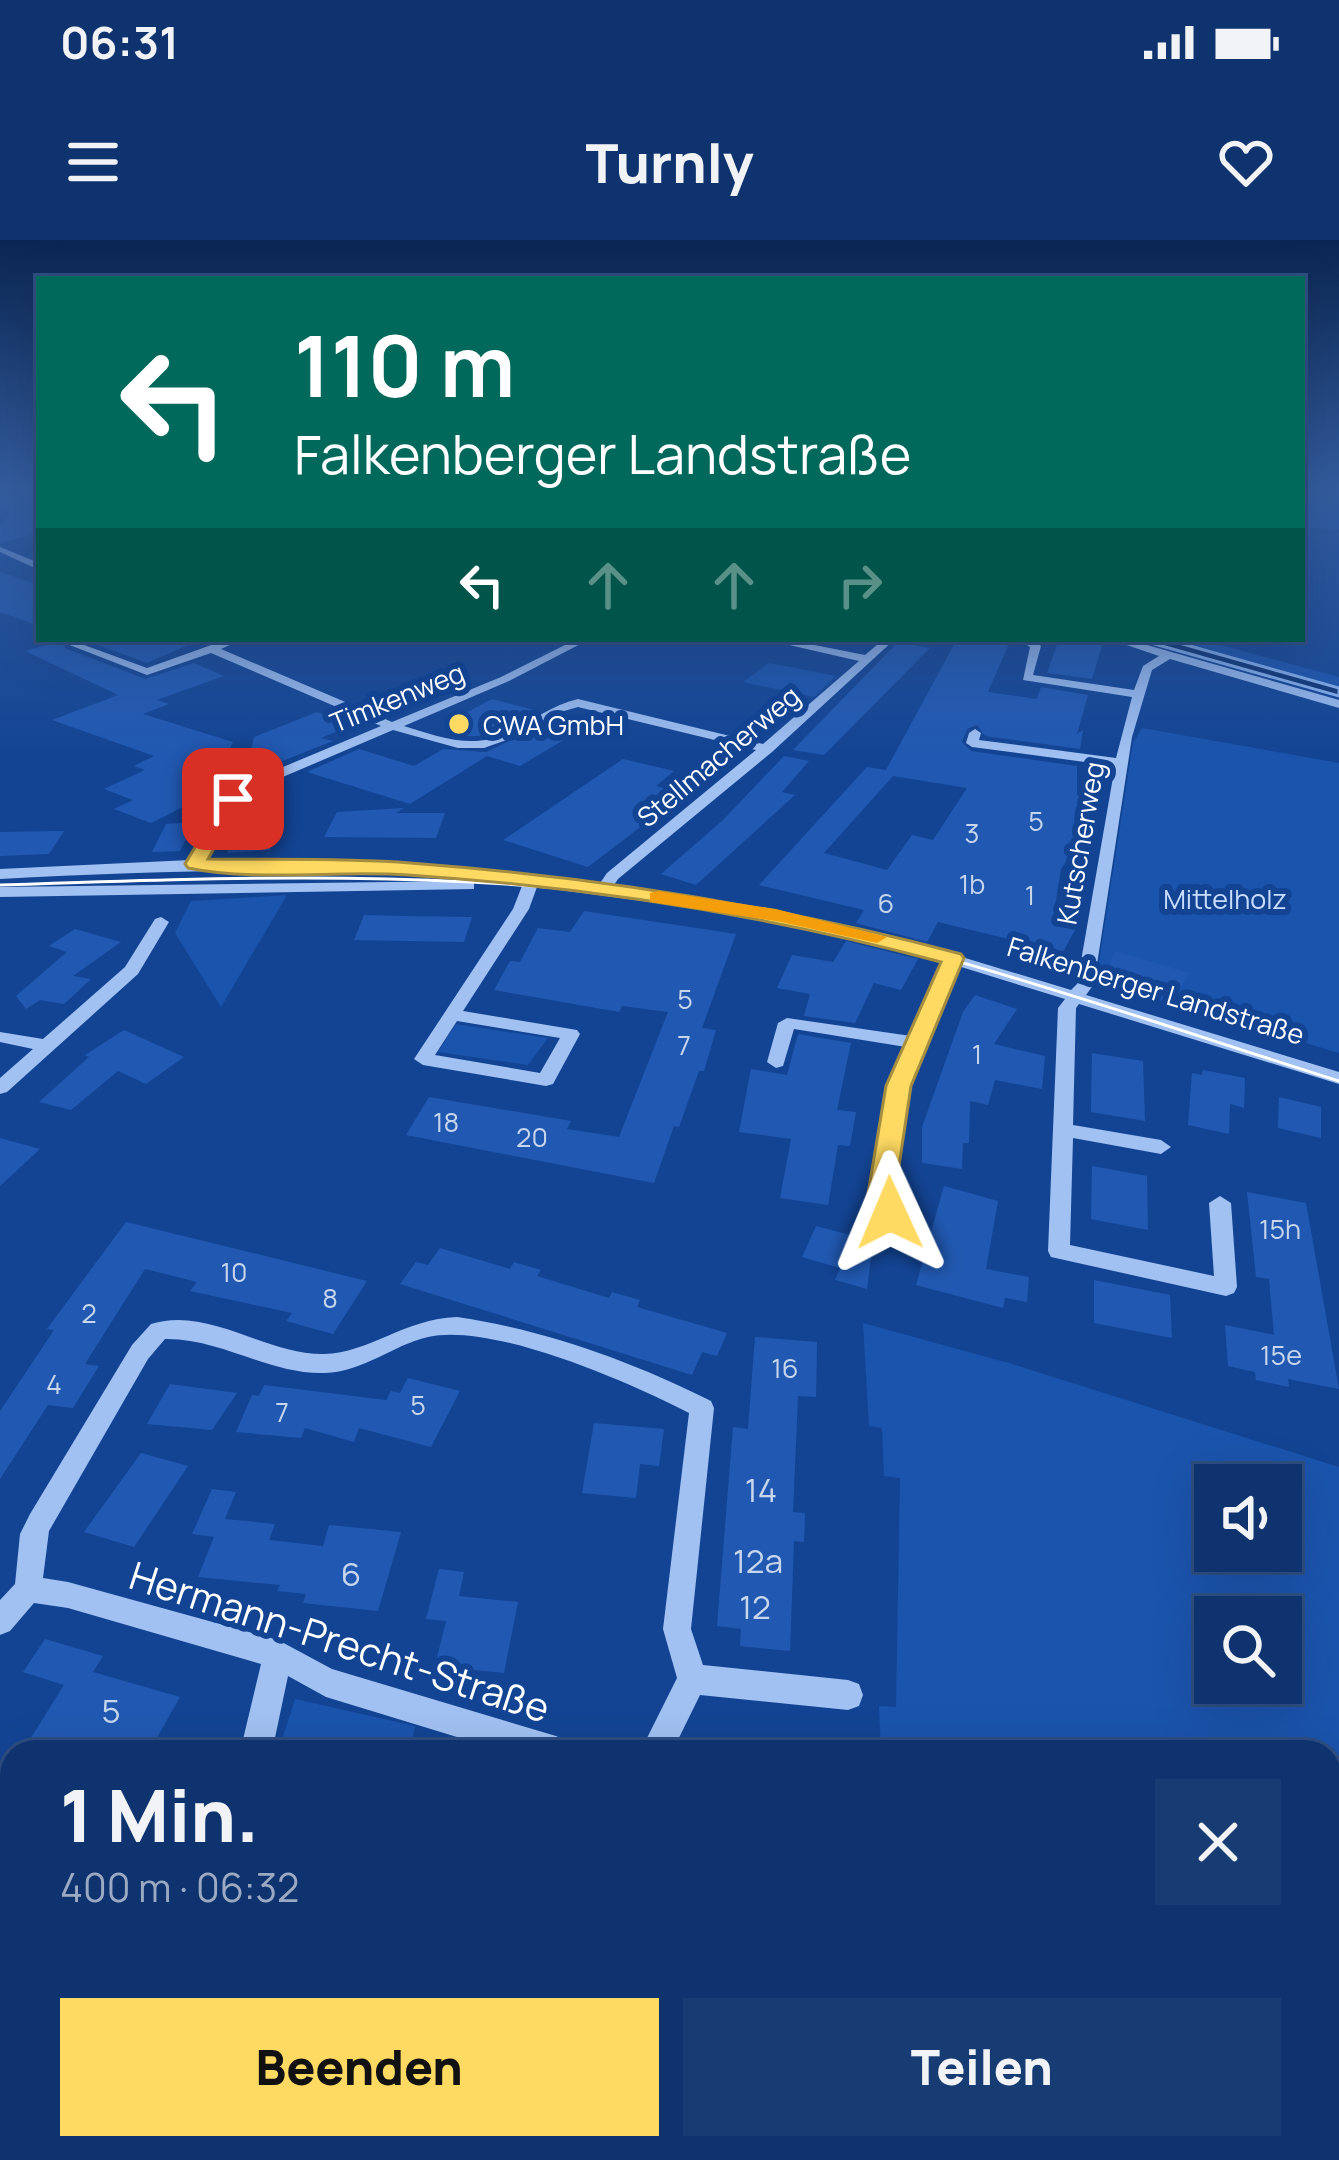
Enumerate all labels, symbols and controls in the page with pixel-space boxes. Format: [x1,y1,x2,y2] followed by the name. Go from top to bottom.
[60,11,179,73] text: 06:31
[586,125,753,199] text: Turnly
[60,129,126,195] icon: menu
[1213,129,1279,195] icon: heart
[294,307,515,422] text: 110 m
[96,324,252,480] icon: left
[294,416,911,490] text: Falkenberger Landstraße
[449,552,515,618] icon: left
[575,552,641,618] icon: ahead
[701,552,767,618] icon: ahead
[827,552,893,618] icon: right
[324,653,470,741] street label: Timkenweg
[629,677,807,835] street label: Stellmacherweg
[483,706,624,743] place label: CWA GmbH
[446,711,472,737] marker: CWA GmbH
[182,748,284,850] pin
[1047,759,1113,927] street label: Kutscherweg
[200,766,266,832] icon: arrive
[1028,802,1044,839] house number: 5
[965,814,979,851] house number: 3
[959,865,985,902] house number: 1b
[1025,876,1035,913] house number: 1
[1163,880,1287,917] park label: Mittelholz
[878,884,894,921] house number: 6
[1003,927,1309,1053] street label: Falkenberger Landstraße
[677,980,693,1017] house number: 5
[677,1026,691,1063] house number: 7
[972,1035,982,1072] house number: 1
[433,1103,459,1140] house number: 18
[516,1118,548,1155] house number: 20
[827,1150,953,1276] position arrow
[1259,1210,1301,1247] house number: 15h
[221,1253,248,1290] house number: 10
[322,1279,338,1316] house number: 8
[81,1294,97,1331] house number: 2
[1260,1336,1302,1373] house number: 15e
[771,1349,799,1386] house number: 16
[46,1365,62,1402] house number: 4
[410,1386,426,1423] house number: 5
[275,1393,289,1430] house number: 7
[1194,1464,1302,1704] map controls
[1194,1464,1302,1572] button: sound
[745,1467,777,1512] house number: 14
[733,1538,783,1583] house number: 12a
[123,1548,557,1734] street label: Hermann-Precht-Straße
[341,1551,361,1596] house number: 6
[739,1584,771,1629] house number: 12
[1194,1596,1302,1704] button: search
[101,1688,121,1733] house number: 5
[60,1765,259,1864] text: 1 Min.
[1155,1779,1281,1905] button: close
[60,1860,299,1914] text: 400 m · 06:32
[60,1998,659,2136] button: Beenden
[683,1998,1281,2136] button: Teilen

